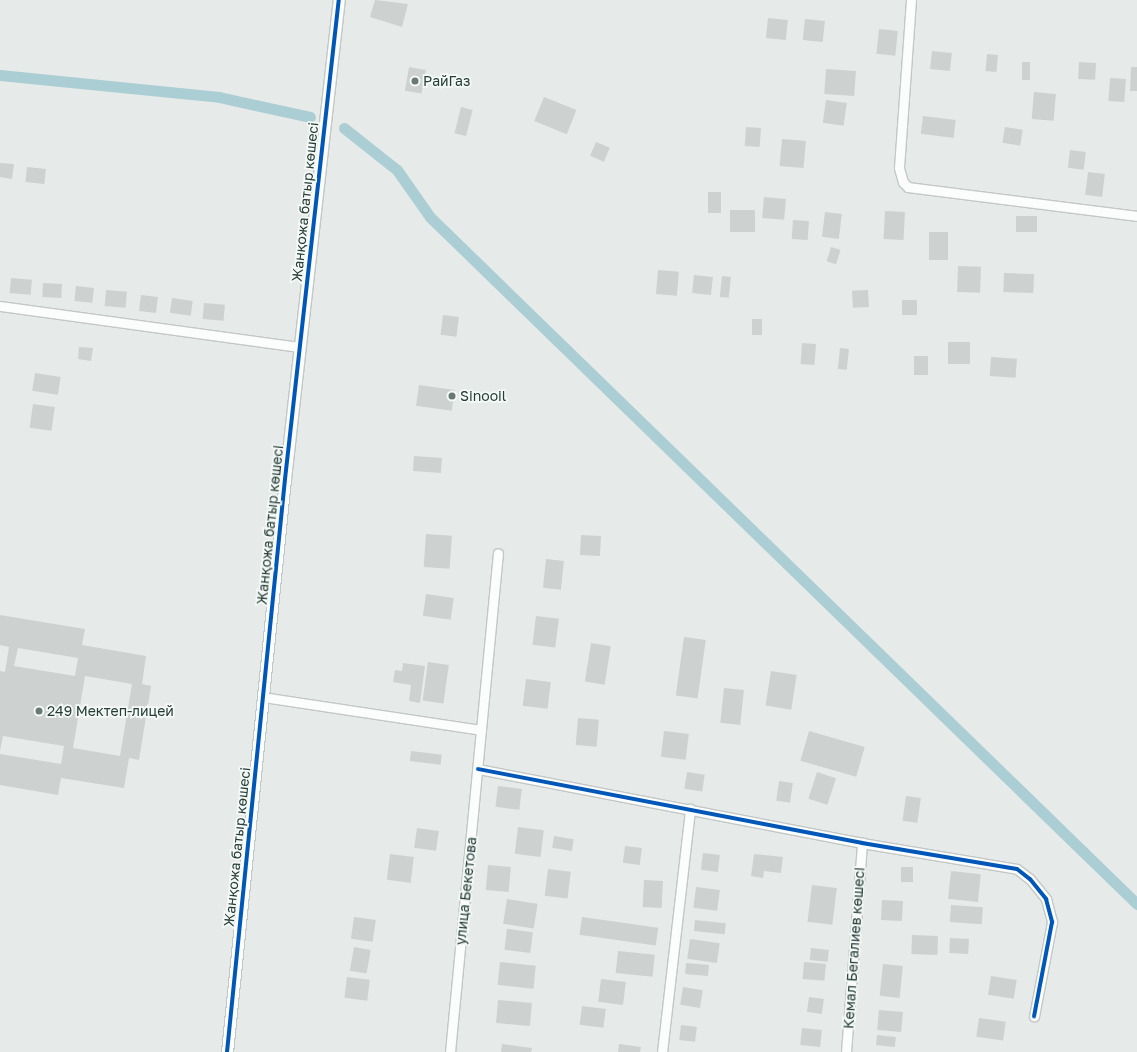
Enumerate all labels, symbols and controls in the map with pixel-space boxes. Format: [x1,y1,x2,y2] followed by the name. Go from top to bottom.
[423,73,470,89] place label: РайГаз
[410,76,420,86] marker: РайГаз
[288,121,322,283] street label: Жанқожа батыр көшесі
[460,388,506,404] place label: Sinooil
[447,391,457,401] marker: Sinooil
[253,444,287,606] street label: Жанқожа батыр көшесі
[47,703,174,719] place label: 249 Мектеп-лицей
[34,706,44,716] marker: 249 Мектеп-лицей
[220,766,254,928] street label: Жанқожа батыр көшесі
[452,836,480,946] street label: улица Бекетова
[840,867,868,1029] street label: Кемал Бегалиев көшесі

